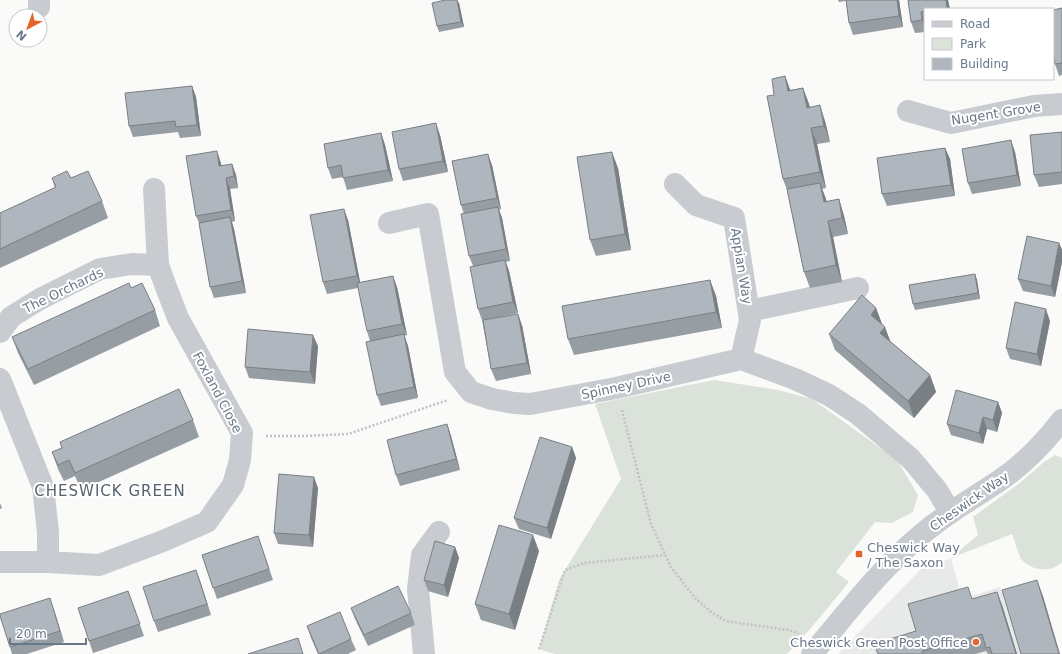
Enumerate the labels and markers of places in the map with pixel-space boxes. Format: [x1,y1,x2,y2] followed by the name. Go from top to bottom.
[867,540,960,570] place label: Cheswick Way / The Saxon
[854,549,864,559] marker: Cheswick Way / The Saxon
[790,635,968,650] place label: Cheswick Green Post Office
[971,637,981,647] marker: Cheswick Green Post Office

